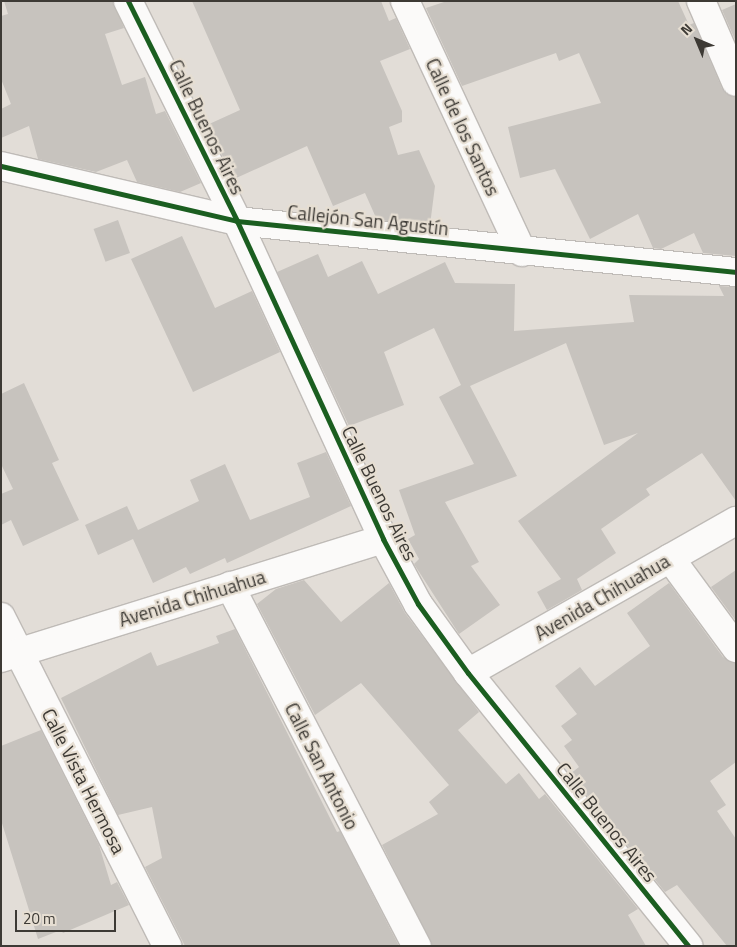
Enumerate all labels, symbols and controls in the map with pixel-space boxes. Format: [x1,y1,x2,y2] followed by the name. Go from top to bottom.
[672,15,722,65] north arrow
[675,18,697,40] text: N
[421,55,505,199] street label: Calle de los Santos
[164,56,250,198] street label: Calle Buenos Aires
[286,200,450,240] street label: Callejón San Agustín
[337,422,423,564] street label: Calle Buenos Aires
[530,549,674,645] street label: Avenida Chihuahua
[116,565,268,631] street label: Avenida Chihuahua
[280,699,364,833] street label: Calle San Antonio
[38,705,130,857] street label: Calle Vista Hermosa
[552,758,662,886] street label: Calle Buenos Aires
[18,900,119,932] scale bar
[23,907,56,930] text: 20 m

